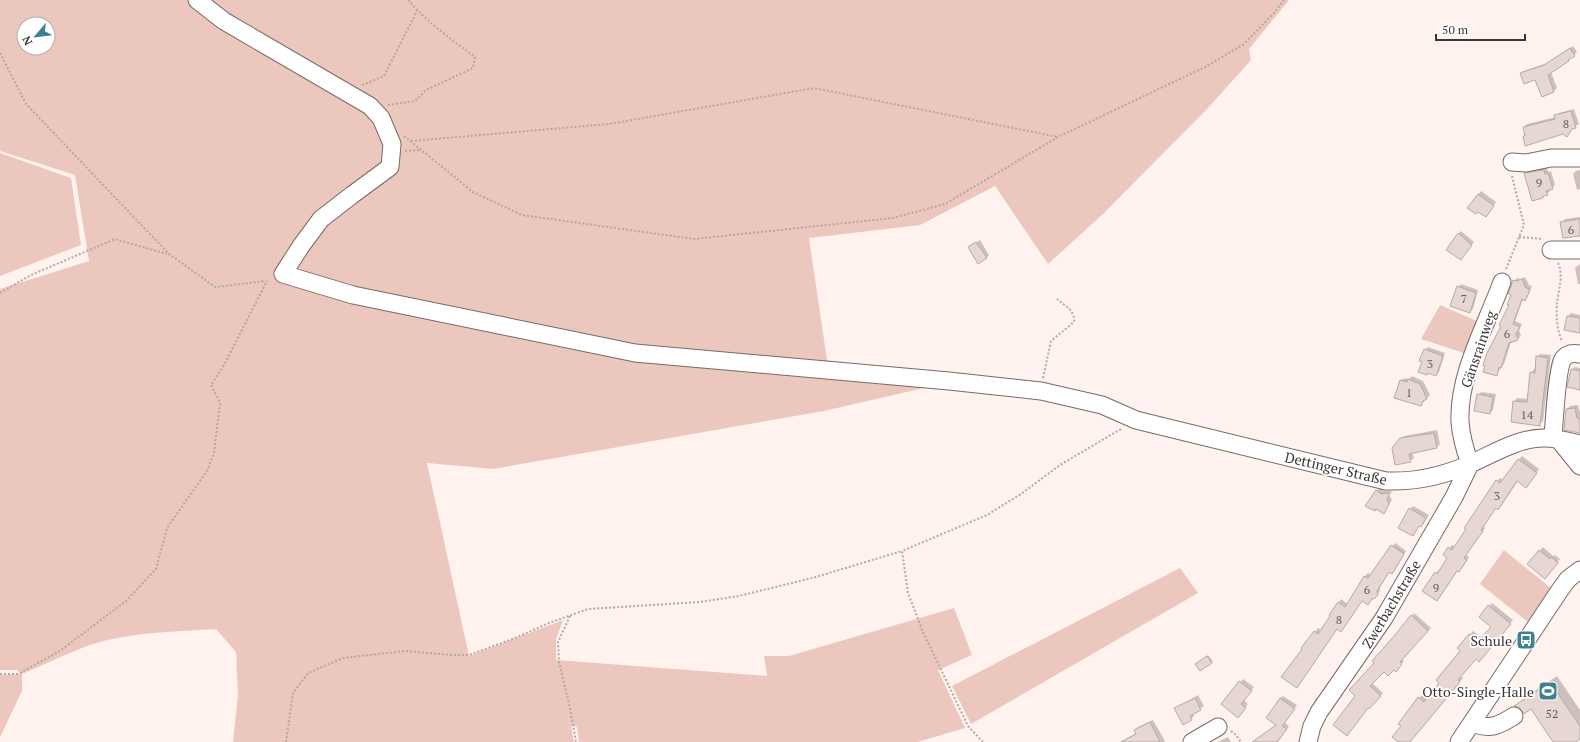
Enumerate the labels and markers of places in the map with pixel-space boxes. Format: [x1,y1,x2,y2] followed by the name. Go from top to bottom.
[1515,629,1537,651] bus stop icon: Schule
[1470,631,1512,650] place label: Schule
[1537,680,1559,702] sports icon: Otto-Single-Halle
[1422,682,1534,701] place label: Otto-Single-Halle

